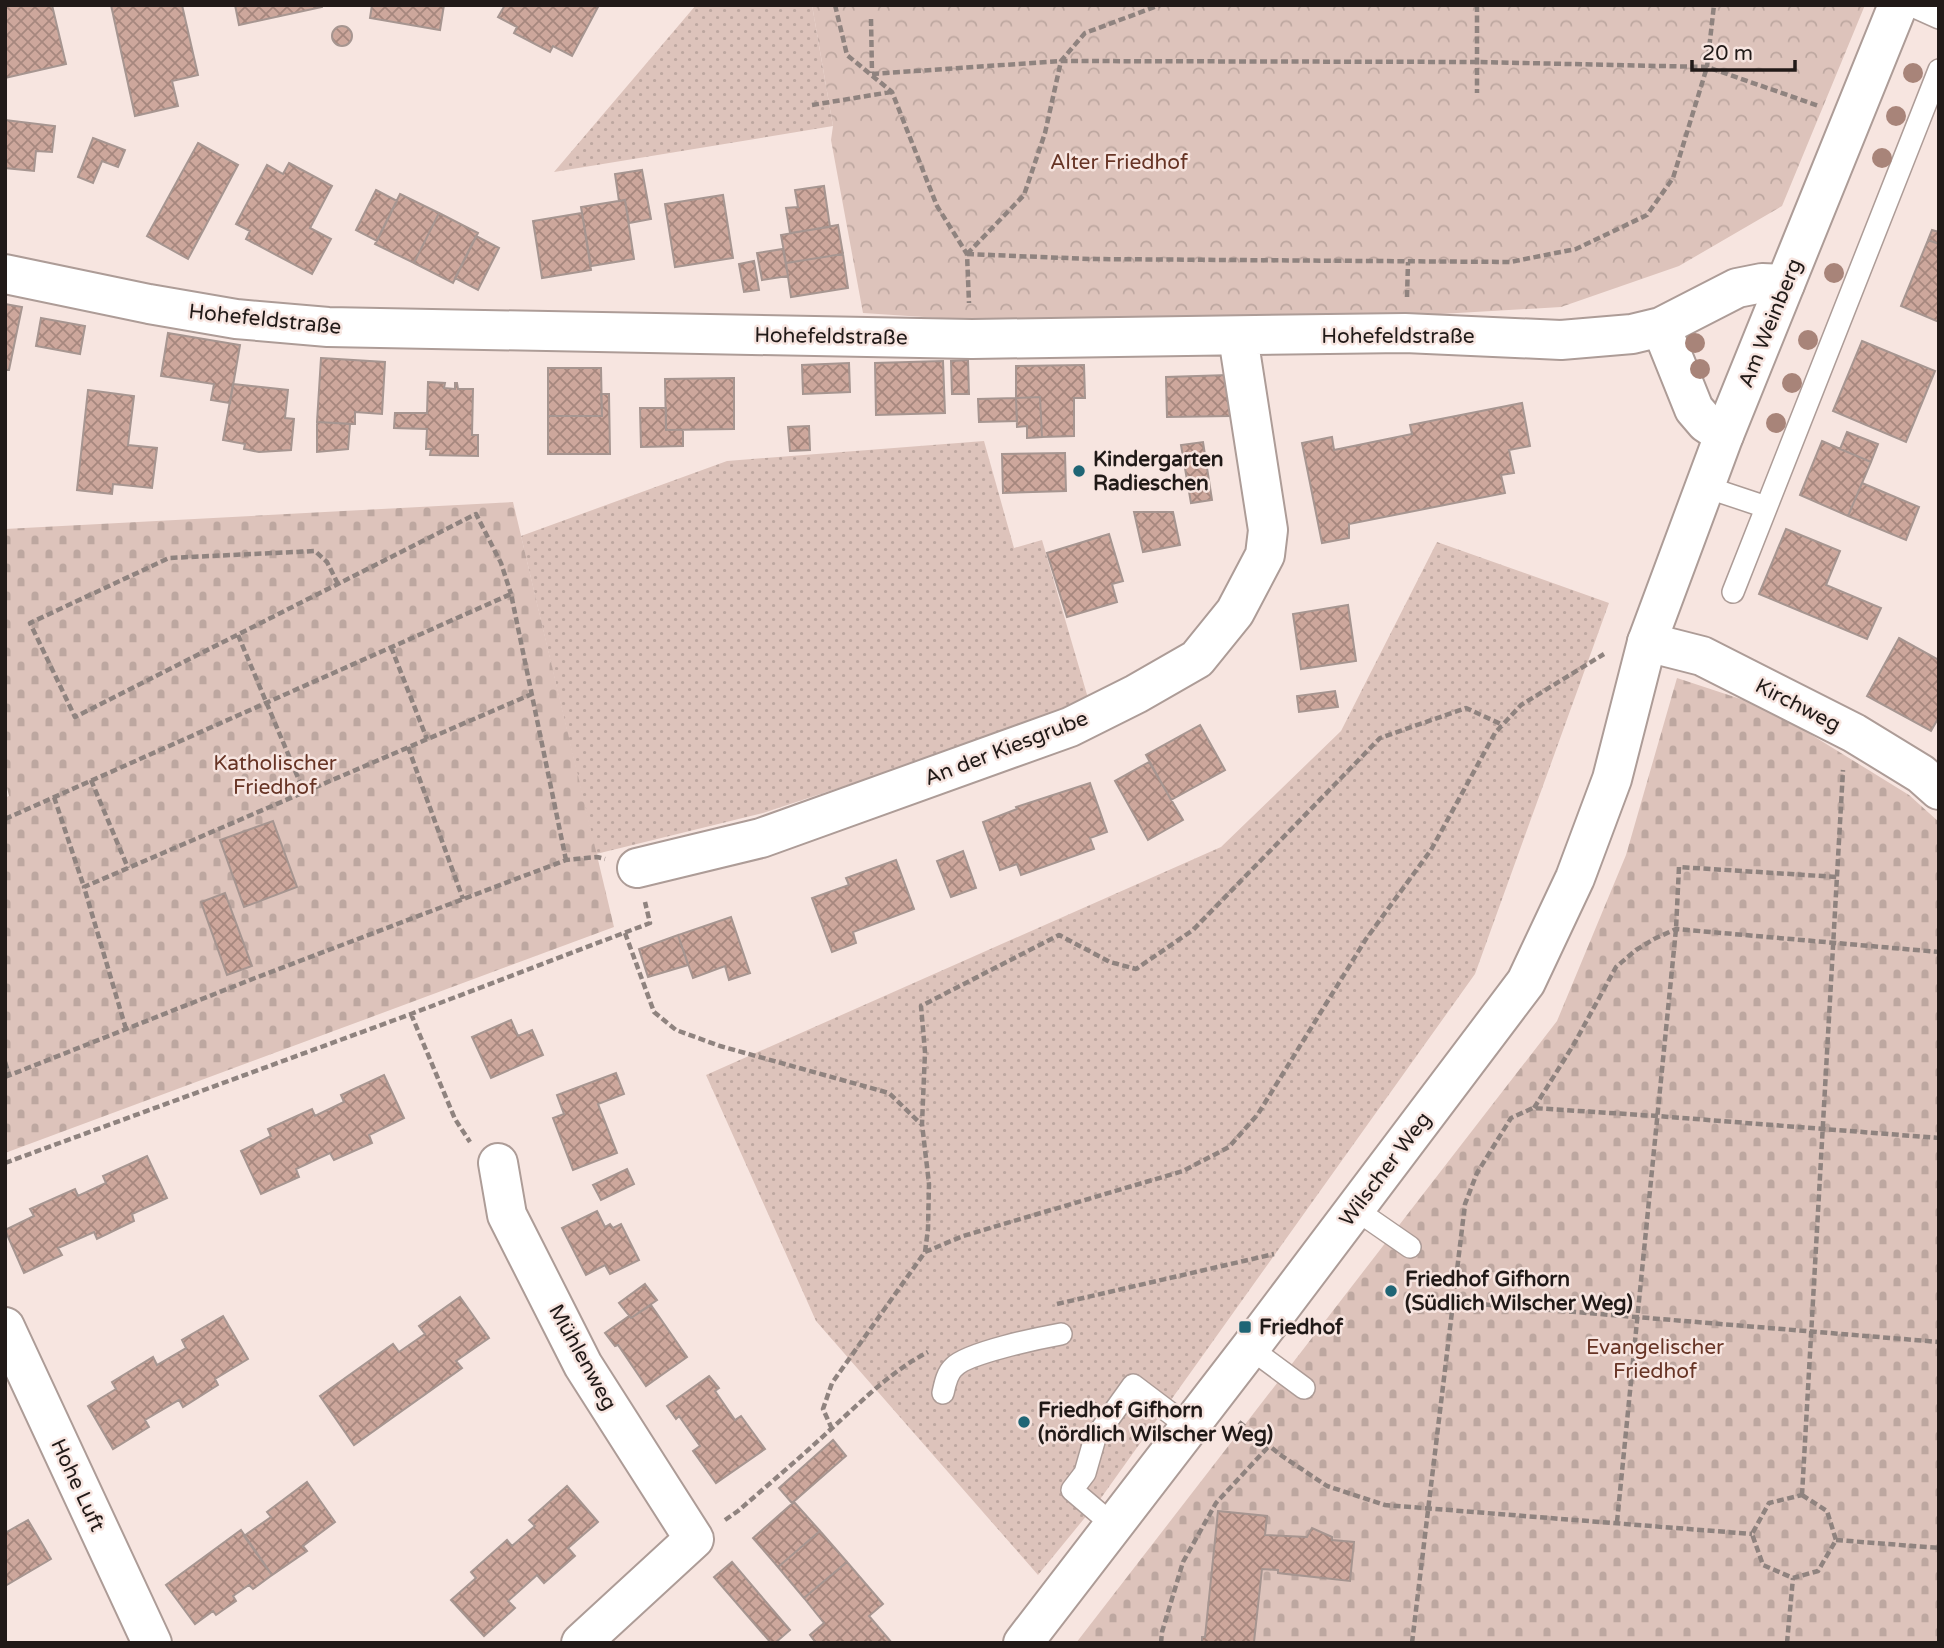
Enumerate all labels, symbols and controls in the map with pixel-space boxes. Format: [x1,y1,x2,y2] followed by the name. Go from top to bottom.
[1692,28,1795,72] scale bar
[1702,41,1753,66] text: 20 m
[1050,150,1188,175] park label: Alter Friedhof
[1733,255,1808,391] street label: Am Weinberg
[187,299,343,340] street label: Hohefeldstraße
[754,323,908,350] street label: Hohefeldstraße
[1321,324,1475,349] street label: Hohefeldstraße
[1093,447,1224,496] place label: Kindergarten Radieschen
[1071,463,1087,479] marker: Kindergarten Radieschen
[1751,673,1845,738] street label: Kirchweg
[921,706,1091,791] street label: An der Kiesgrube
[213,751,337,800] park label: Katholischer Friedhof
[1334,1107,1436,1231] street label: Wilscher Weg
[1405,1267,1633,1316] place label: Friedhof Gifhorn (Südlich Wilscher Weg)
[1383,1283,1399,1299] marker: Friedhof Gifhorn (Südlich Wilscher Weg)
[543,1300,622,1414] street label: Mühlenweg
[1259,1315,1344,1340] place label: Friedhof
[1237,1319,1253,1335] marker: Friedhof
[1586,1335,1724,1384] park label: Evangelischer Friedhof
[1038,1398,1273,1447] place label: Friedhof Gifhorn (nördlich Wilscher Weg)
[1016,1414,1032,1430] marker: Friedhof Gifhorn (nördlich Wilscher Weg)
[45,1435,110,1535] street label: Hohe Luft

